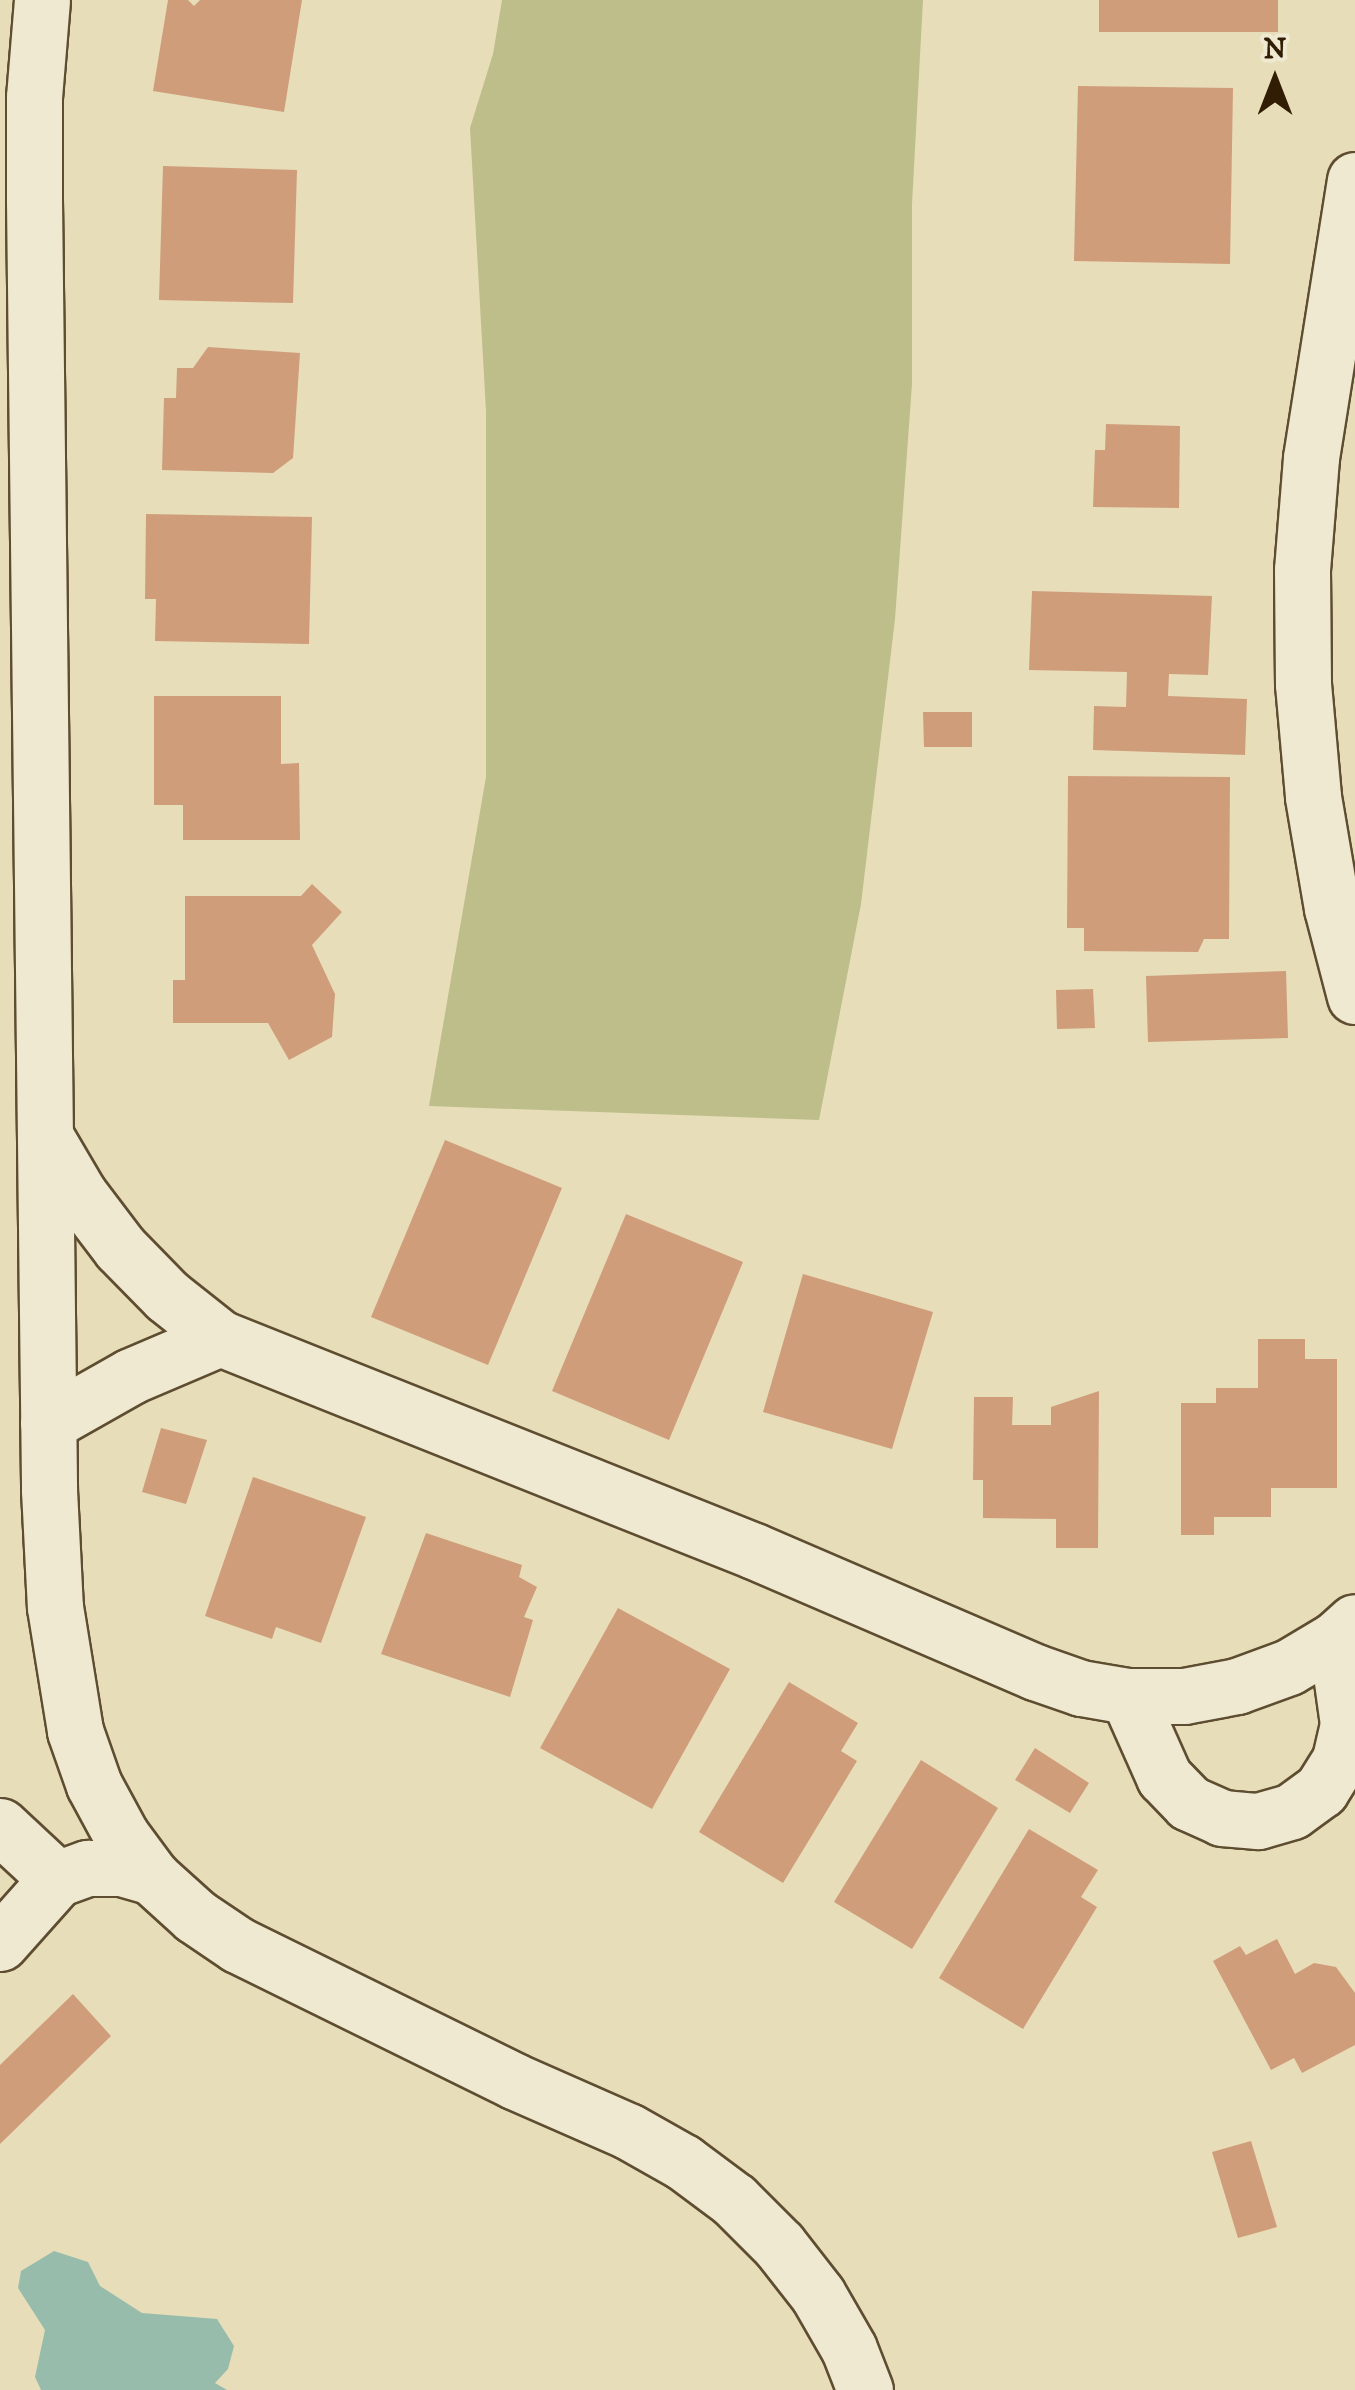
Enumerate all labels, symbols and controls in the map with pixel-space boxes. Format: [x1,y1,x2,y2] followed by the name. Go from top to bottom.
[1225,30,1325,130] north arrow
[1264,32,1286,67] text: N

